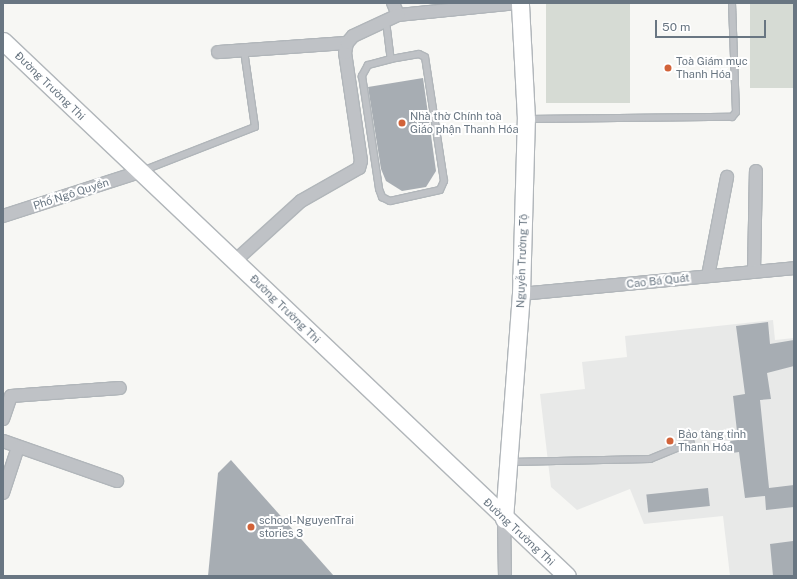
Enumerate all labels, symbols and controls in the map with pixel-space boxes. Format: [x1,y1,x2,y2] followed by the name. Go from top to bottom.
[657,12,768,38] scale bar
[662,20,690,34] text: 50 m
[12,49,88,123] street label: Đường Trường Thi
[676,55,748,81] place label: Toà Giám mục Thanh Hóa
[663,63,673,73] marker: Toà Giám mục Thanh Hóa
[410,110,519,136] place label: Nhà thờ Chính toà Giáo phận Thanh Hóa
[397,118,407,128] marker: Nhà thờ Chính toà Giáo phận Thanh Hóa
[31,176,111,212] street label: Phố Ngô Quyền
[514,214,530,308] street label: Nguyễn Trường Tộ
[626,271,690,291] street label: Cao Bá Quát
[247,272,323,346] street label: Đường Trường Thi
[678,428,746,454] place label: Bảo tàng tỉnh Thanh Hóa
[665,436,675,446] marker: Bảo tàng tỉnh Thanh Hóa
[481,496,557,568] street label: Đường Trường Thi
[259,514,354,540] place label: school-NguyenTrai stories 3
[246,522,256,532] marker: school-NguyenTrai stories 3

